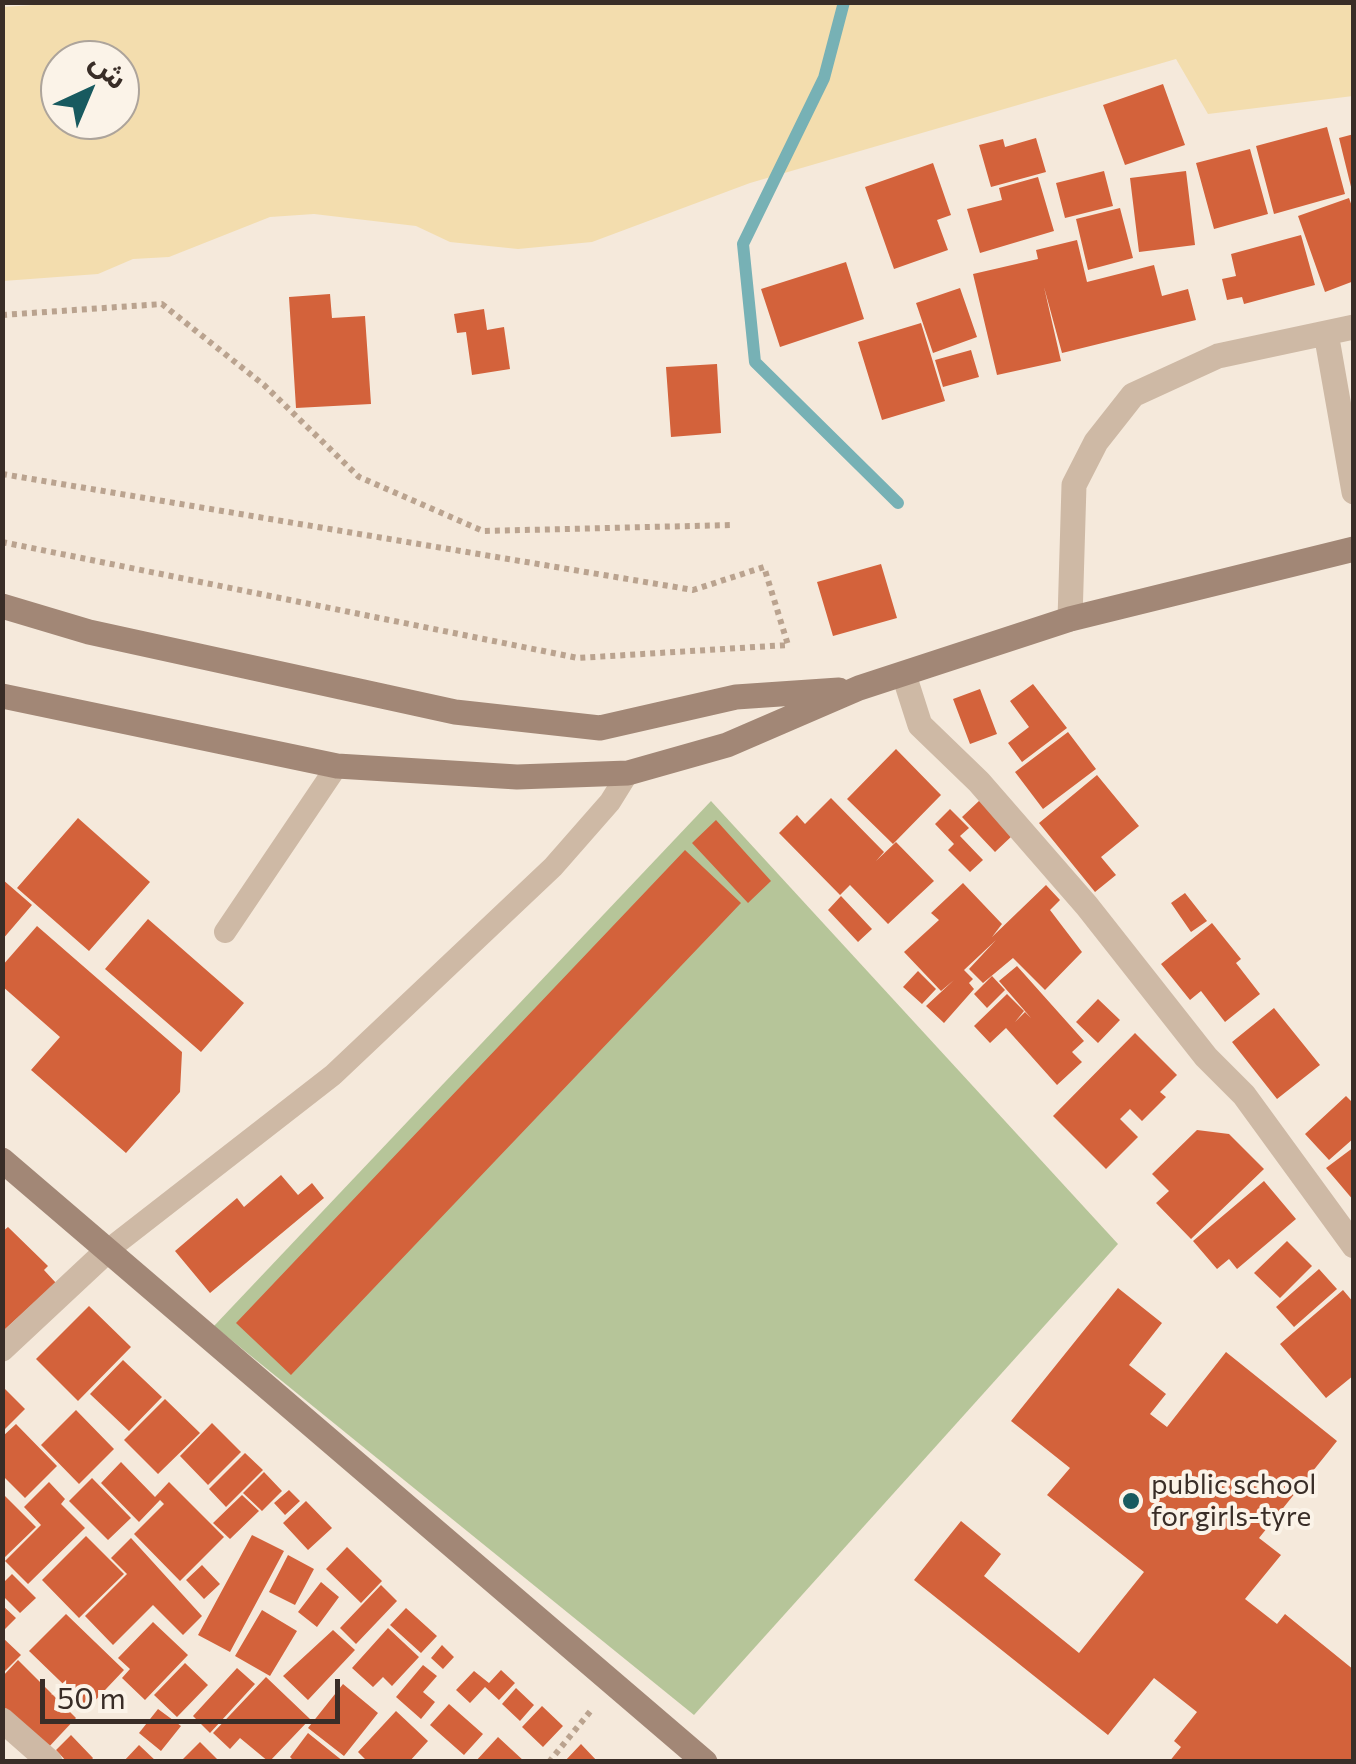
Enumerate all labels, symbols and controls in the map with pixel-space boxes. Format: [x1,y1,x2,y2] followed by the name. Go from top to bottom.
[40,40,140,140] north arrow
[84,44,135,95] text: ش
[1151,1468,1316,1534] place label: public school for girls-tyre
[1120,1490,1142,1512] marker: public school for girls-tyre
[45,1659,345,1721] scale bar
[57,1678,126,1715] text: 50 m

